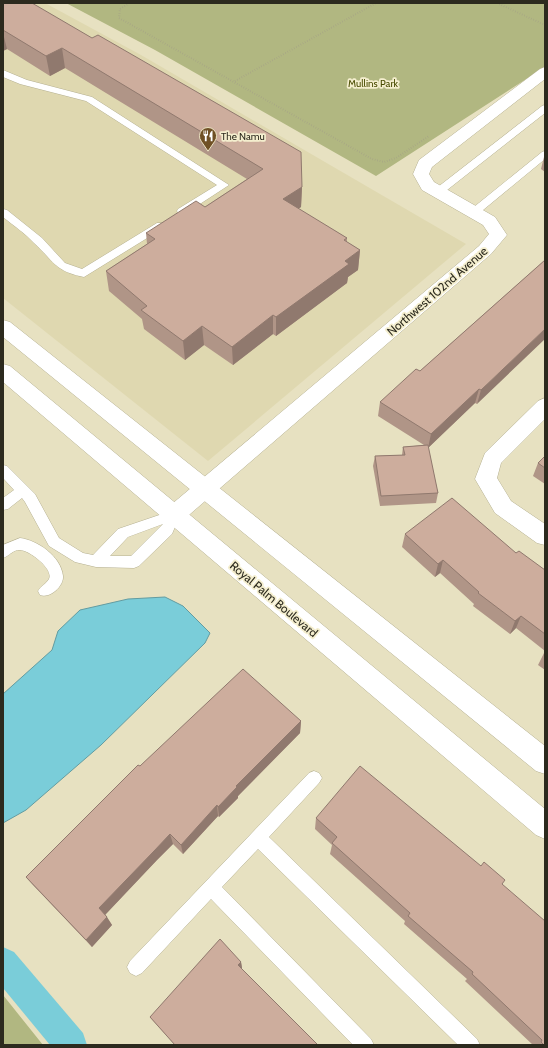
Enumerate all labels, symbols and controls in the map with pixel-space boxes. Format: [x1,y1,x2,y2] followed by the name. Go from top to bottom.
[348,77,399,90] park label: Mullins Park
[198,126,218,151] restaurant icon: The Namu
[221,130,265,143] place label: The Namu
[384,243,490,339] street label: Northwest 102nd Avenue
[227,558,321,640] street label: Royal Palm Boulevard

